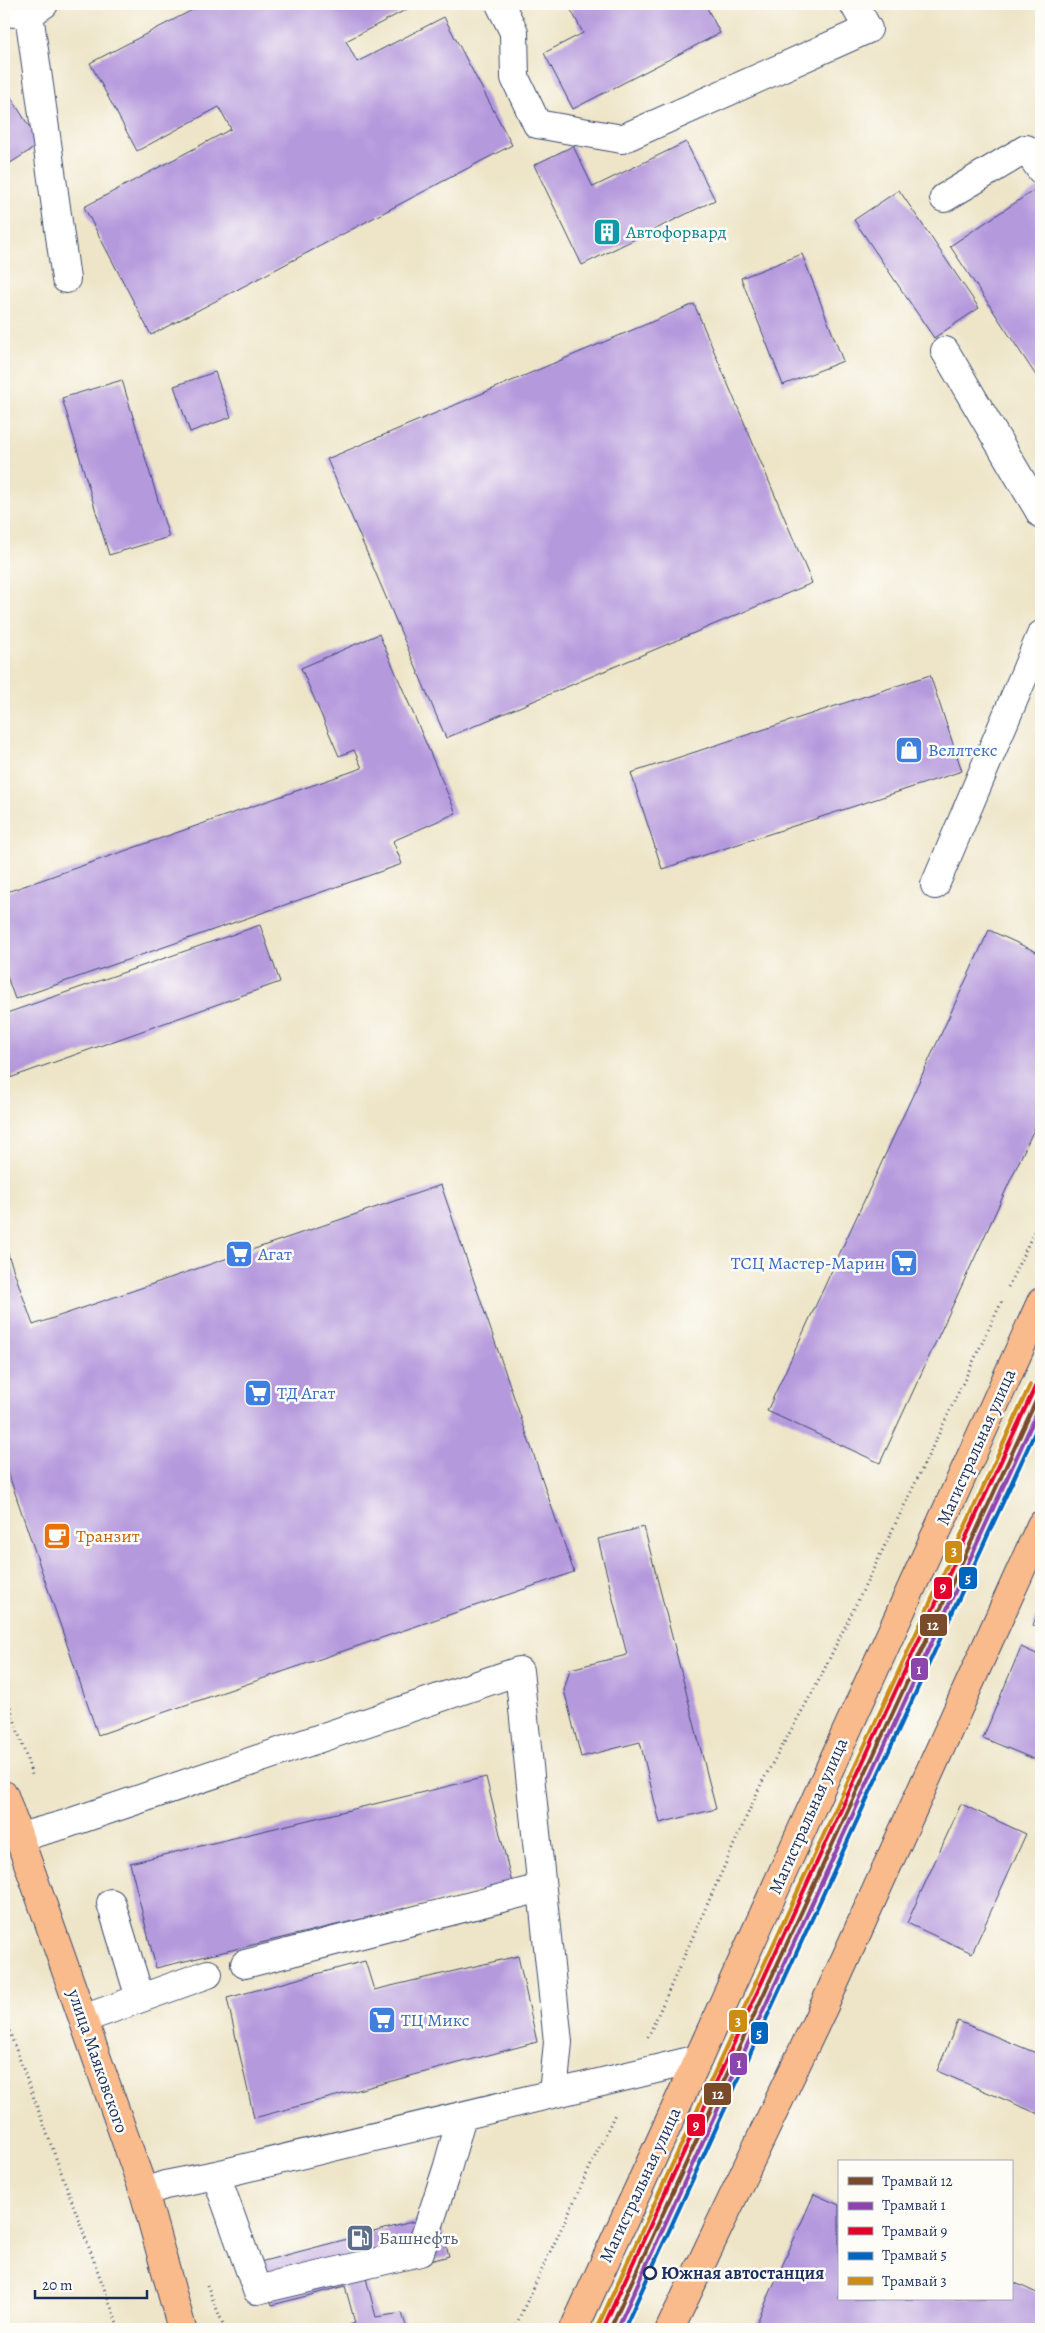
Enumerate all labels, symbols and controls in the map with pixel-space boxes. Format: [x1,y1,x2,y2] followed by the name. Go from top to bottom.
[592,217,622,247] building icon: Автофорвард
[625,220,727,244] place label: Автофорвард
[894,735,924,765] shop icon: Веллтекс
[928,738,998,762] place label: Веллтекс
[224,1239,254,1269] supermarket icon: Агат
[257,1242,292,1266] place label: Агат
[889,1248,919,1278] supermarket icon: ТСЦ Мастер-Марин
[731,1251,885,1275] place label: ТСЦ Мастер-Марин
[931,1364,1022,1529] street label: Магистральная улица
[243,1378,273,1408] supermarket icon: ТД Агат
[277,1381,335,1405] place label: ТД Агат
[42,1521,72,1551] cafe icon: Транзит
[76,1524,140,1548] place label: Транзит
[944,1540,963,1564] line badge: 3
[951,1542,957,1561] text: 3
[958,1566,978,1590] line badge: 5
[965,1569,971,1588] text: 5
[933,1576,953,1600] line badge: 9
[940,1578,947,1597] text: 9
[919,1613,948,1637] line badge: 12
[927,1616,939,1635] text: 12
[910,1657,929,1681] line badge: 1
[916,1660,922,1679] text: 1
[763,1733,854,1898] street label: Магистральная улица
[62,1985,134,2136] street label: улица Маяковского
[367,2005,397,2035] supermarket icon: ТЦ Микс
[401,2008,470,2032] place label: ТЦ Микс
[728,2009,748,2033] line badge: 3
[735,2012,741,2031] text: 3
[750,2021,769,2045] line badge: 5
[756,2024,762,2043] text: 5
[729,2052,748,2076] line badge: 1
[736,2054,742,2073] text: 1
[703,2082,732,2106] line badge: 12
[712,2085,724,2104] text: 12
[593,2103,687,2267] street label: Магистральная улица
[686,2113,706,2137] line badge: 9
[693,2116,700,2135] text: 9
[838,2160,1012,2300] legend
[882,2171,953,2191] text: Трамвай 12
[882,2195,946,2215] text: Трамвай 1
[882,2221,947,2241] text: Трамвай 9
[345,2223,375,2253] fuel station icon: Башнефть
[379,2226,458,2250] place label: Башнефть
[882,2245,947,2265] text: Трамвай 5
[661,2261,824,2285] place label: Южная автостанция
[643,2266,657,2280] marker: Южная автостанция
[35,2268,148,2300] scale bar
[882,2271,947,2291] text: Трамвай 3
[42,2275,73,2295] text: 20 m

